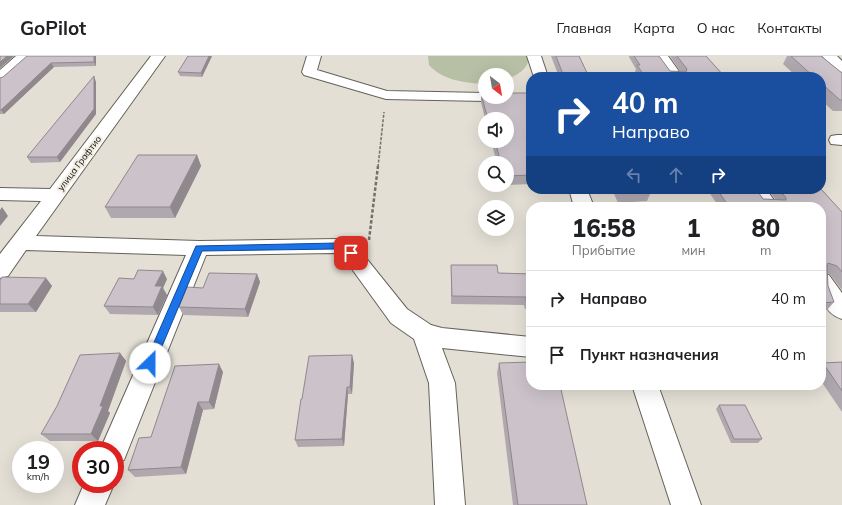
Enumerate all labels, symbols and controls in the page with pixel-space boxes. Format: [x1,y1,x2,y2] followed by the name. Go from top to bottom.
[20,16,86,40] text: GoPilot
[557,19,612,37] text: Главная
[634,19,675,37] text: Карта
[697,19,735,37] text: О нас
[757,19,822,37] text: Контакты
[478,68,514,104] north arrow
[478,68,514,236] map controls
[612,85,678,120] text: 40 m
[546,88,598,140] icon: right
[478,112,514,148] button: sound
[612,120,690,143] text: Направо
[55,133,104,193] street label: улица Графтио
[478,156,514,192] button: search
[623,164,645,186] icon: left
[665,164,687,186] icon: ahead
[707,164,729,186] icon: right
[478,200,514,236] button: layers
[572,213,636,243] text: 16:58
[686,213,701,243] text: 1
[751,213,780,243] text: 80
[334,236,368,270] pin
[340,242,362,264] icon: arrive
[572,242,636,258] text: Прибытие
[681,242,706,258] text: мин
[760,242,772,258] text: m
[546,288,568,310] icon: right
[580,289,647,308] text: Направо
[771,289,806,308] text: 40 m
[129,342,171,384] position arrow
[546,344,568,366] icon: arrive
[580,345,719,364] text: Пункт назначения
[771,345,806,364] text: 40 m
[72,441,124,493] speed limit sign: 30
[26,449,50,474] text: 19
[27,470,49,483] text: km/h

